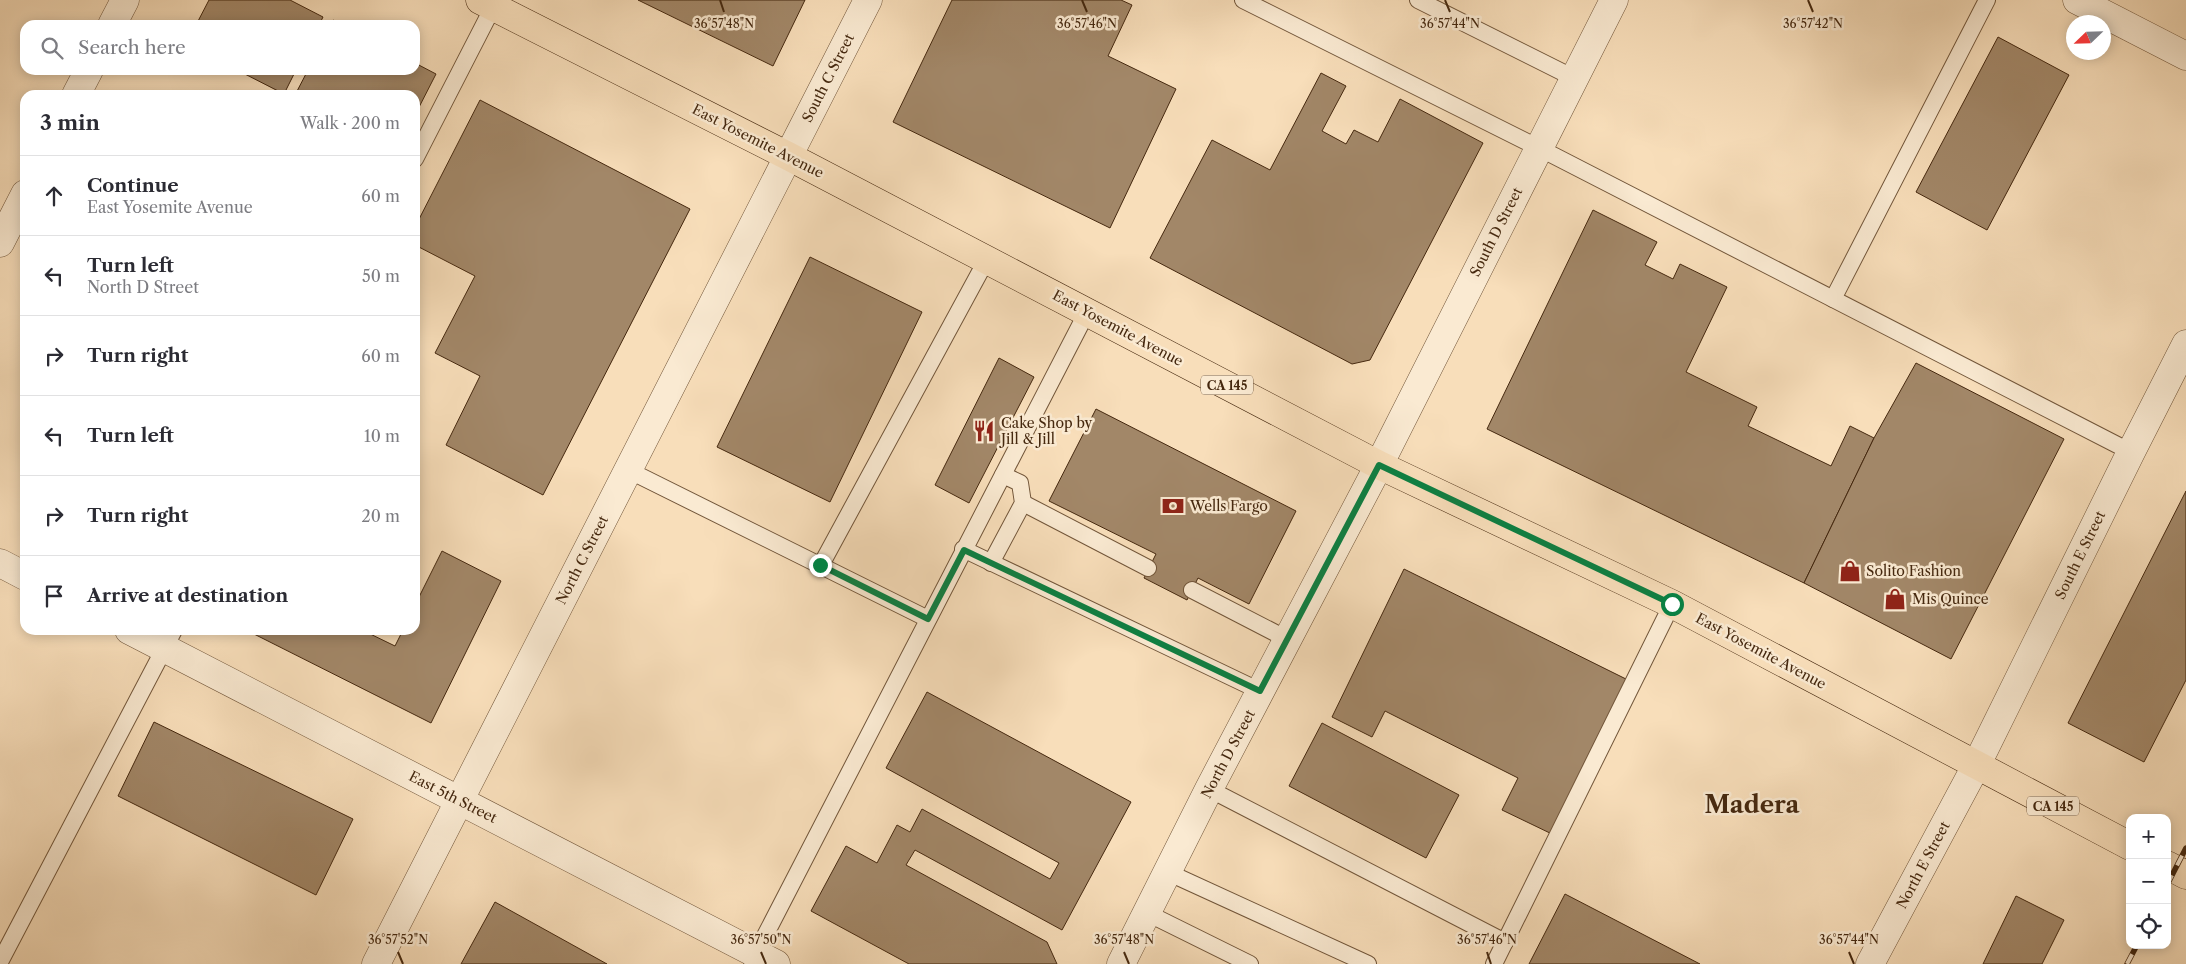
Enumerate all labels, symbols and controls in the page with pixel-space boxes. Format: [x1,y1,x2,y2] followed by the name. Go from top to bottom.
[2066,15,2111,60] north arrow
[694,16,754,31] text: 36°57'48"N
[1057,16,1117,31] text: 36°57'46"N
[1420,16,1480,31] text: 36°57'44"N
[1783,16,1843,31] text: 36°57'42"N
[20,20,420,75] search box
[798,31,858,125] street label: South C Street
[38,34,66,62] icon: search
[78,36,186,59] text: Search here
[689,100,827,182] street label: East Yosemite Avenue
[40,110,100,135] text: 3 min
[300,113,400,133] text: Walk · 200 m
[87,174,179,197] text: Continue
[40,182,68,210] icon: ahead
[1466,184,1526,280] street label: South D Street
[361,186,400,206] text: 60 m
[87,197,253,217] text: East Yosemite Avenue
[87,254,174,277] text: Turn left
[40,262,68,290] icon: left
[362,266,400,286] text: 50 m
[87,277,199,297] text: North D Street
[1050,286,1186,370] street label: East Yosemite Avenue
[40,342,68,370] icon: right
[87,344,188,367] text: Turn right
[361,346,400,366] text: 60 m
[1201,376,1253,394] road number: CA 145
[999,414,1093,448] place label: Cake Shop by Jill & Jill
[971,418,997,444] restaurant icon: Cake Shop by Jill & Jill
[40,422,68,450] icon: left
[87,424,174,447] text: Turn left
[364,426,400,446] text: 10 m
[1160,493,1186,519] bank icon: Wells Fargo
[1189,497,1268,515] place label: Wells Fargo
[40,502,68,530] icon: right
[87,504,188,527] text: Turn right
[361,506,400,526] text: 20 m
[2051,508,2109,602] street label: South E Street
[552,513,612,607] street label: North C Street
[809,554,832,577] route end
[1837,558,1863,584] shop icon: Solito Fashion
[1866,562,1961,580] place label: Solito Fashion
[40,582,68,610] icon: arrive
[87,584,288,607] text: Arrive at destination
[1882,586,1908,612] shop icon: Mis Quince
[1912,590,1989,608] place label: Mis Quince
[1661,593,1684,616] route start
[1693,609,1829,693] street label: East Yosemite Avenue
[1197,707,1259,801] street label: North D Street
[406,767,500,827] street label: East 5th Street
[1705,790,1801,819] district label: Madera
[2027,796,2079,816] road number: CA 145
[2126,814,2171,949] map controls
[2126,814,2171,859] button: +
[1892,818,1954,912] street label: North E Street
[2126,859,2171,904] button: −
[2126,904,2171,949] button: locate
[368,932,428,947] text: 36°57'52"N
[731,932,792,947] text: 36°57'50"N
[1094,932,1154,947] text: 36°57'48"N
[1457,932,1517,947] text: 36°57'46"N
[1819,932,1879,947] text: 36°57'44"N

